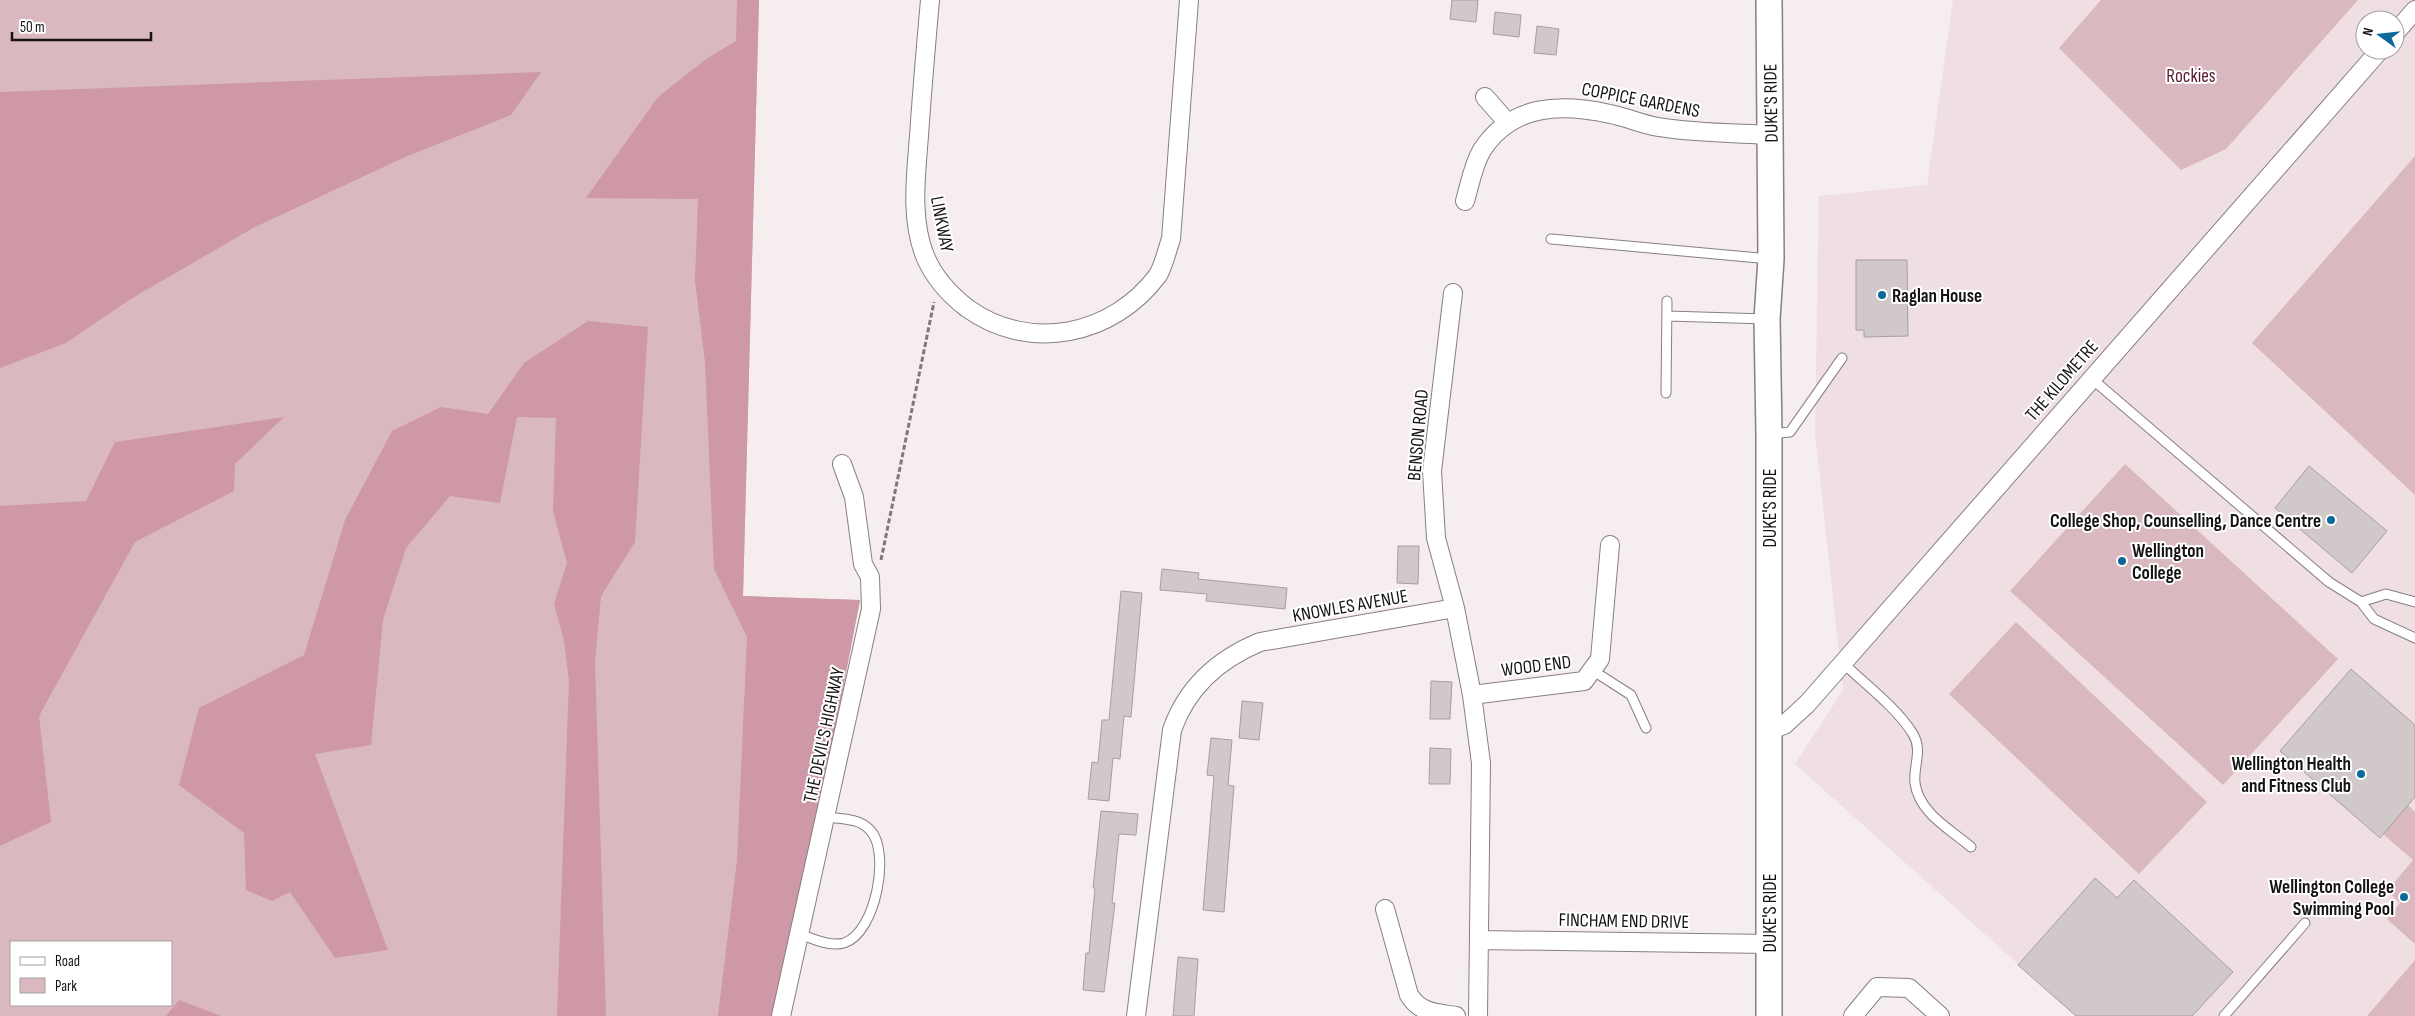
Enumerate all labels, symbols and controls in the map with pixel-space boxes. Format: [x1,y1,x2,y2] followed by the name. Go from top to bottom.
[12,10,151,42] scale bar
[2355,10,2405,60] north arrow
[20,18,45,37] text: 50 m
[2359,26,2377,38] text: N
[1759,63,1784,143] street label: DUKE'S RIDE
[2166,65,2216,88] park label: Rockies
[1580,78,1702,123] street label: COPPICE GARDENS
[925,194,958,254] street label: LINKWAY
[1892,285,1982,308] place label: Raglan House
[1876,289,1888,301] marker: Raglan House
[2021,336,2104,426] street label: THE KILOMETRE
[1403,389,1434,482] street label: BENSON ROAD
[1759,468,1782,548] street label: DUKE'S RIDE
[2050,510,2321,533] place label: College Shop, Counselling, Dance Centre
[2325,514,2337,526] marker: College Shop, Counselling, Dance Centre
[2132,540,2204,585] place label: Wellington College
[2116,555,2128,567] marker: Wellington College
[1291,585,1410,628] street label: KNOWLES AVENUE
[1500,651,1572,682] street label: WOOD END
[799,666,850,805] street label: THE DEVIL'S HIGHWAY
[2231,753,2351,798] place label: Wellington Health and Fitness Club
[2355,768,2367,780] marker: Wellington Health and Fitness Club
[1759,873,1782,953] street label: DUKE'S RIDE
[2269,876,2394,921] place label: Wellington College Swimming Pool
[2398,891,2410,903] marker: Wellington College Swimming Pool
[1559,909,1689,934] street label: FINCHAM END DRIVE
[10,941,172,1006] legend
[55,952,80,971] text: Road
[55,977,77,996] text: Park

